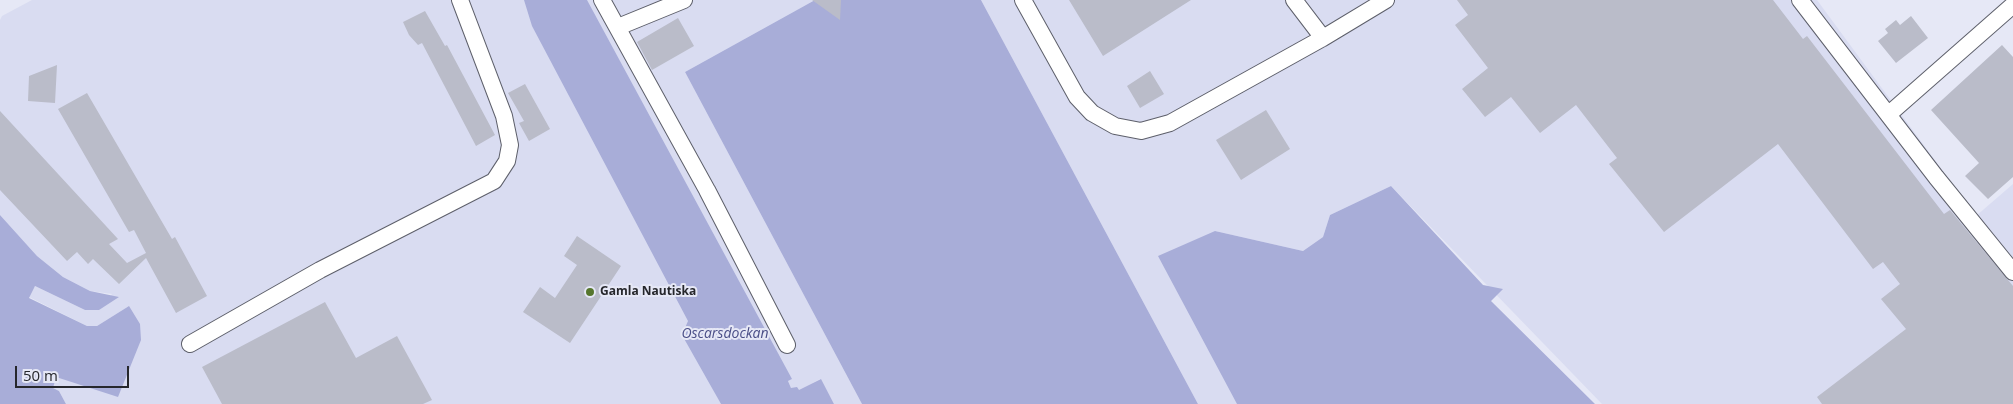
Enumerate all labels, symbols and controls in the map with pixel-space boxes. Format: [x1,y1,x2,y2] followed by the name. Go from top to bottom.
[600,285,696,299] place label: Gamla Nautiska
[584,286,596,298] marker: Gamla Nautiska
[681,326,769,342] water label: Oscarsdockan
[18,356,131,388] scale bar
[23,365,58,385] text: 50 m

